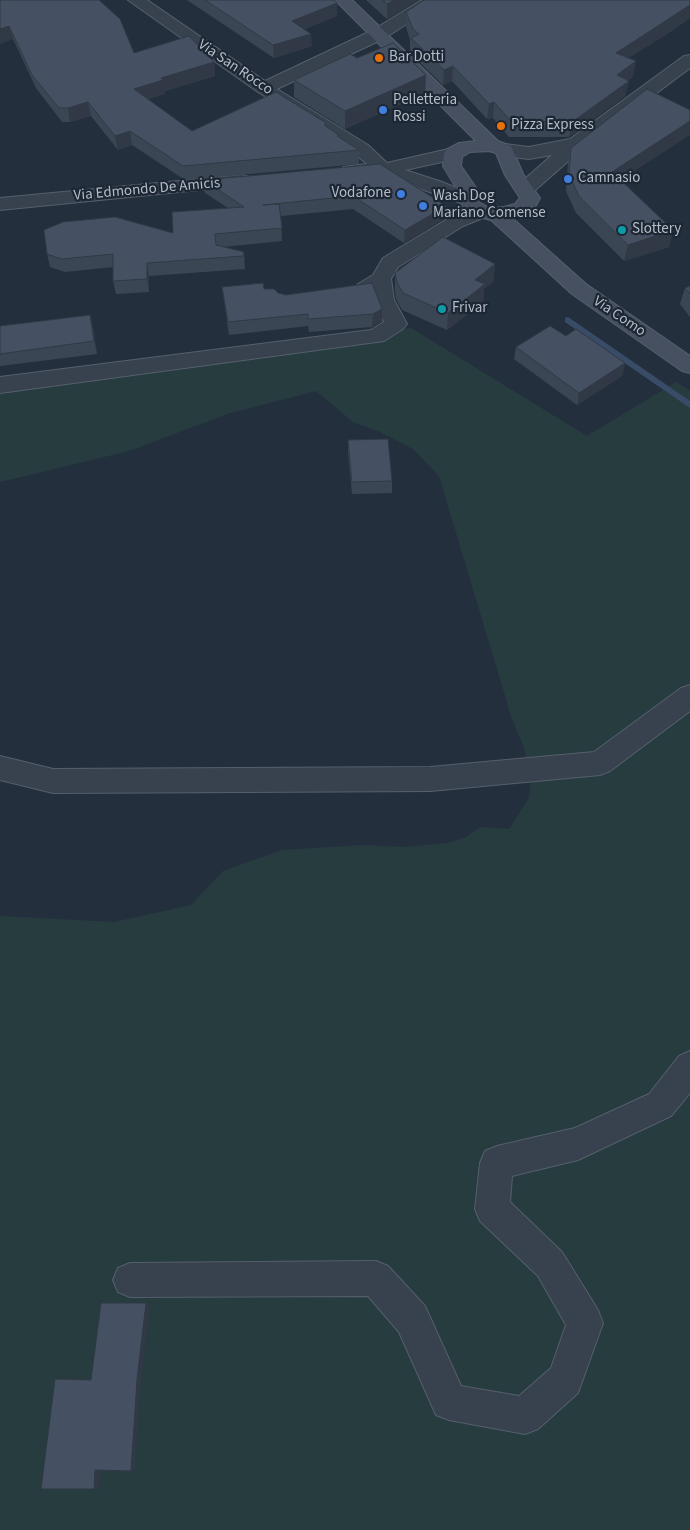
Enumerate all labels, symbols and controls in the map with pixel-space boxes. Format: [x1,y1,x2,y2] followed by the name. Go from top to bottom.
[194,36,276,100] street label: Via San Rocco
[389,49,444,67] place label: Bar Dotti
[373,52,385,64] marker: Bar Dotti
[393,92,457,127] place label: Pelletteria Rossi
[377,104,389,116] marker: Pelletteria Rossi
[511,117,594,135] place label: Pizza Express
[495,120,507,132] marker: Pizza Express
[578,170,640,188] place label: Camnasio
[562,173,574,185] marker: Camnasio
[73,175,221,205] street label: Via Edmondo De Amicis
[331,185,391,203] place label: Vodafone
[395,188,407,200] marker: Vodafone
[433,188,546,223] place label: Wash Dog Mariano Comense
[417,200,429,212] marker: Wash Dog Mariano Comense
[632,221,681,239] place label: Slottery
[616,224,628,236] marker: Slottery
[589,293,649,341] street label: Via Como
[452,300,487,318] place label: Frivar
[436,303,448,315] marker: Frivar

